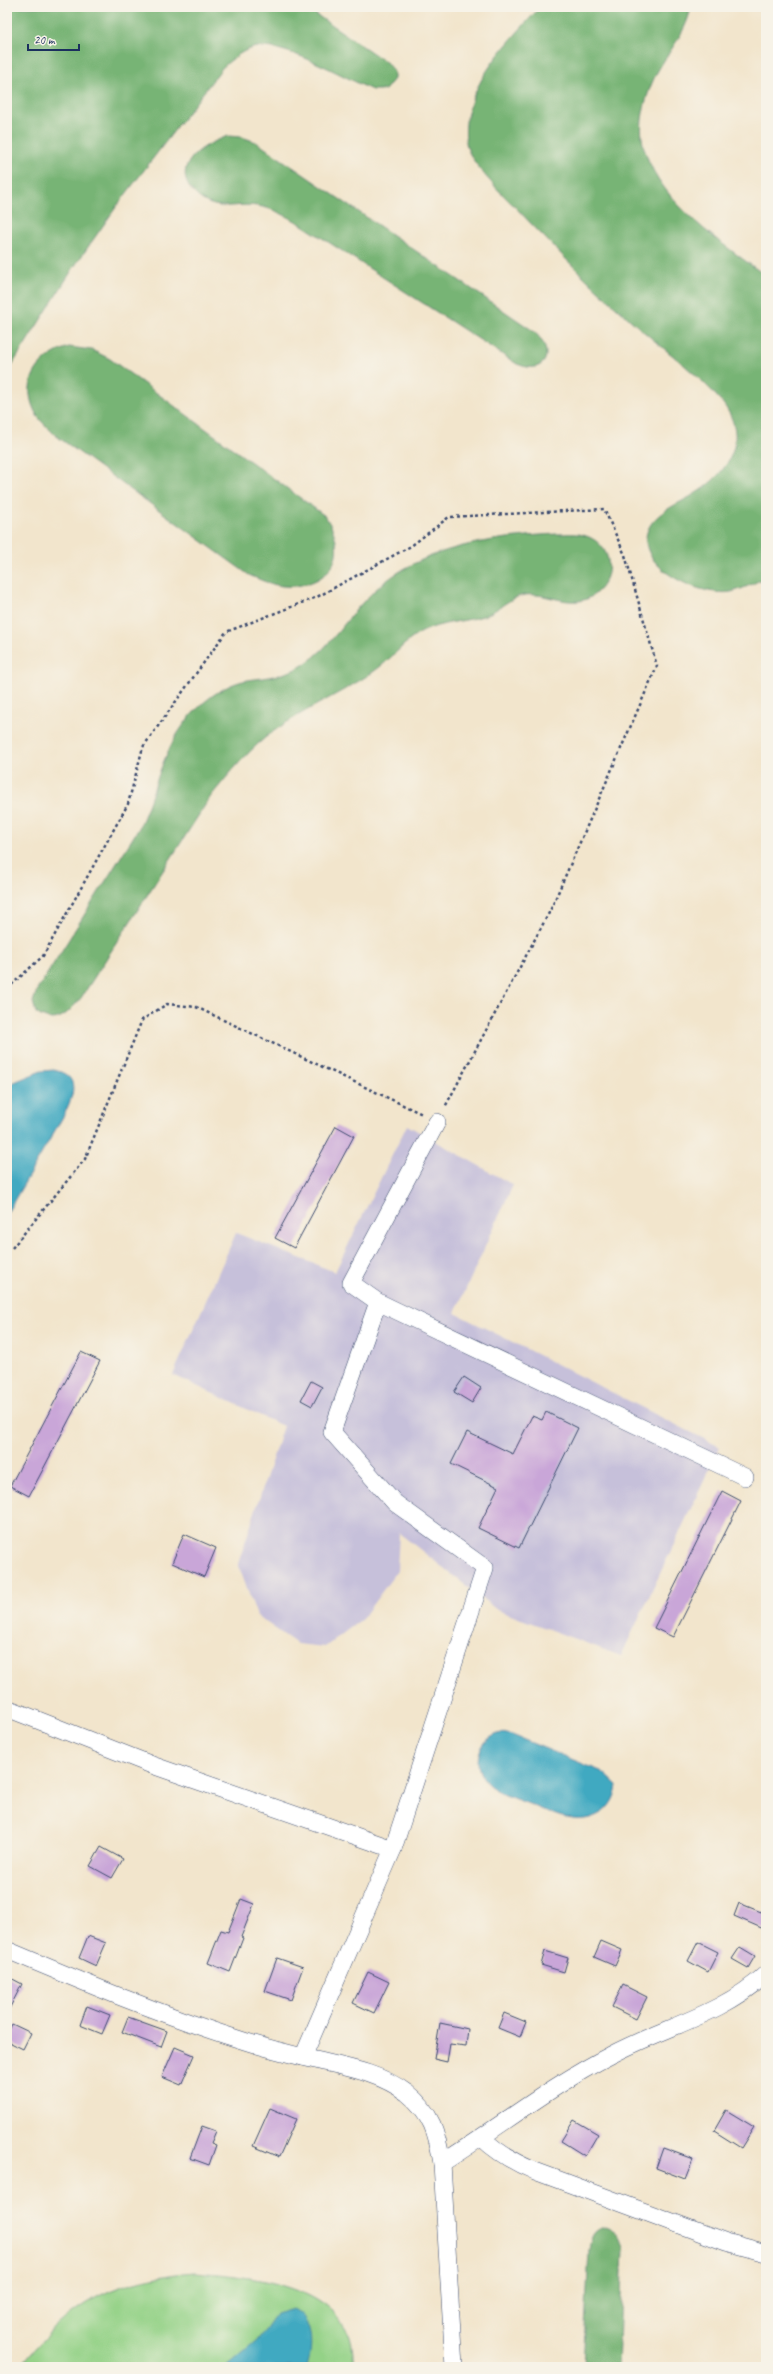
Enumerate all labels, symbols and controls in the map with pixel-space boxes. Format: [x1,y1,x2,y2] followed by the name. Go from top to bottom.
[28,26,79,52] scale bar
[34,32,56,48] text: 20 m

